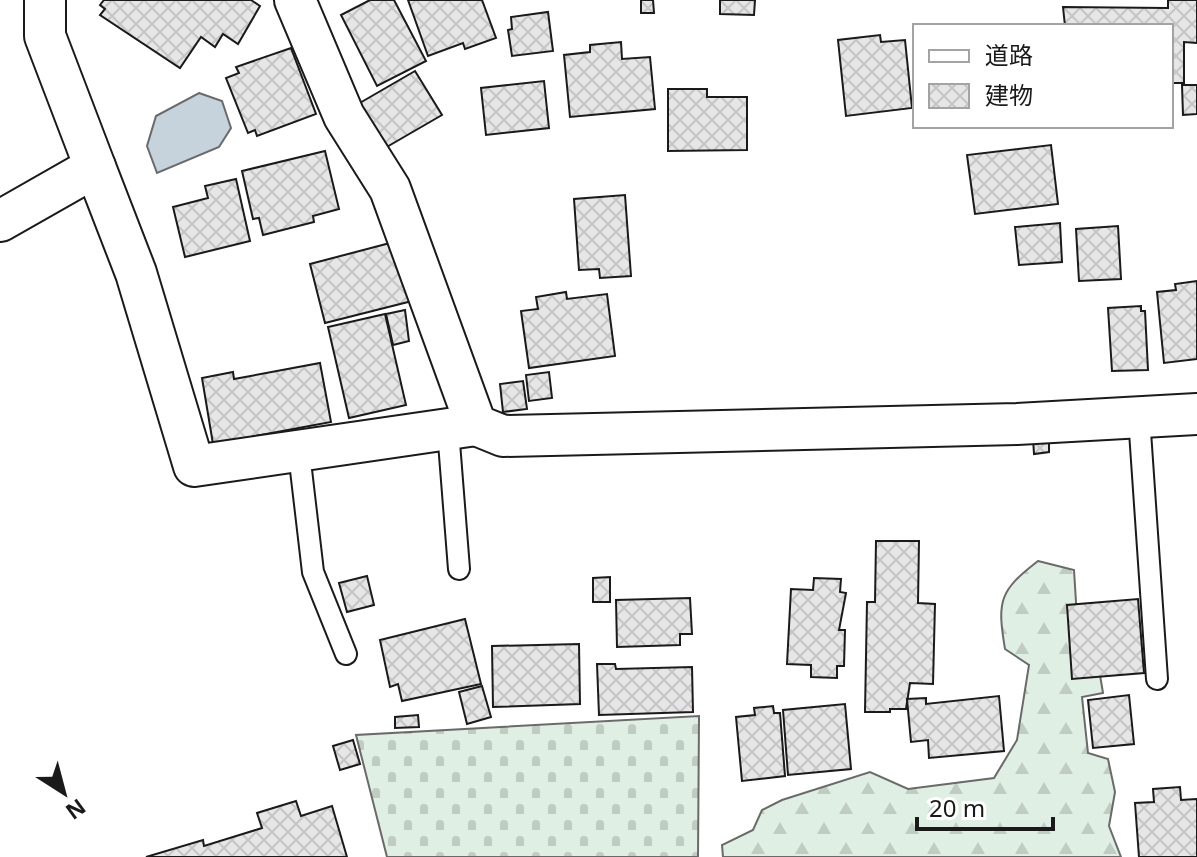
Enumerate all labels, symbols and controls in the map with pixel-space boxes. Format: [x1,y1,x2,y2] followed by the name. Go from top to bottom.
[913,24,1173,128] legend
[985,38,1033,71] text: 道路
[985,78,1033,111] text: 建物
[24,753,104,833] north arrow
[917,781,1053,831] scale bar
[929,791,985,824] text: 20 m
[60,793,92,827] text: N

